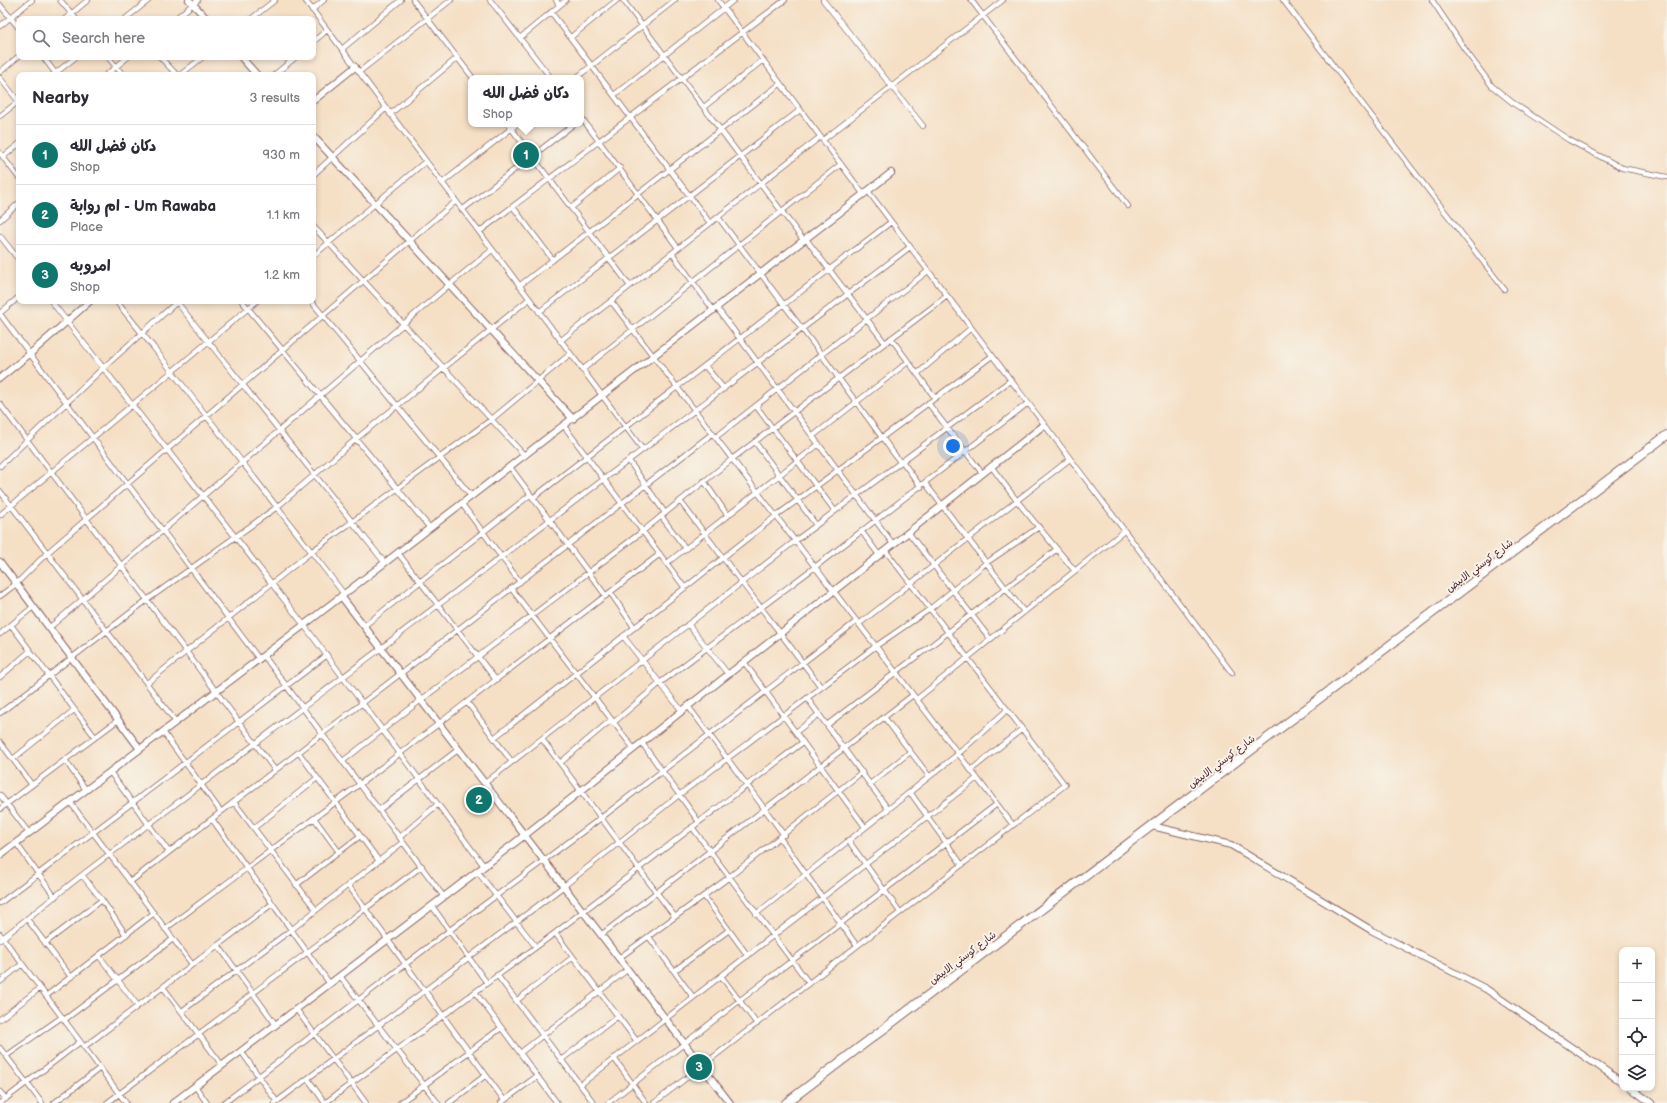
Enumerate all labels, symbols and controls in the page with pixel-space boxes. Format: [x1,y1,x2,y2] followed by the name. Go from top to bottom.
[16,16,316,60] search box
[30,27,52,49] icon: search
[62,29,145,48] text: Search here
[468,75,584,127] popup
[483,84,569,103] text: دكان فضل الله
[32,88,89,108] text: Nearby
[249,90,300,106] text: 3 results
[483,106,513,122] text: Shop
[70,137,156,156] text: دكان فضل الله
[513,140,539,170] pin: 1
[42,147,48,163] text: 1
[263,147,300,163] text: 930 m
[70,159,100,175] text: Shop
[70,197,216,216] text: ام روابة - Um Rawaba
[41,207,49,223] text: 2
[267,207,300,223] text: 1.1 km
[70,219,103,235] text: Place
[70,257,111,276] text: امروبه
[41,267,49,283] text: 3
[264,267,300,283] text: 1.2 km
[70,279,100,295] text: Shop
[943,436,963,456] your location
[1444,537,1517,597] street label: شارع كوستي الابيض
[1186,733,1259,793] street label: شارع كوستي الابيض
[466,785,492,815] pin: 2
[927,929,1000,989] street label: شارع كوستي الابيض
[1619,947,1655,1091] map controls
[1619,947,1655,983] button: +
[1619,983,1655,1019] button: −
[1619,1019,1655,1055] button: locate
[686,1052,712,1082] pin: 3
[1619,1055,1655,1091] button: layers

